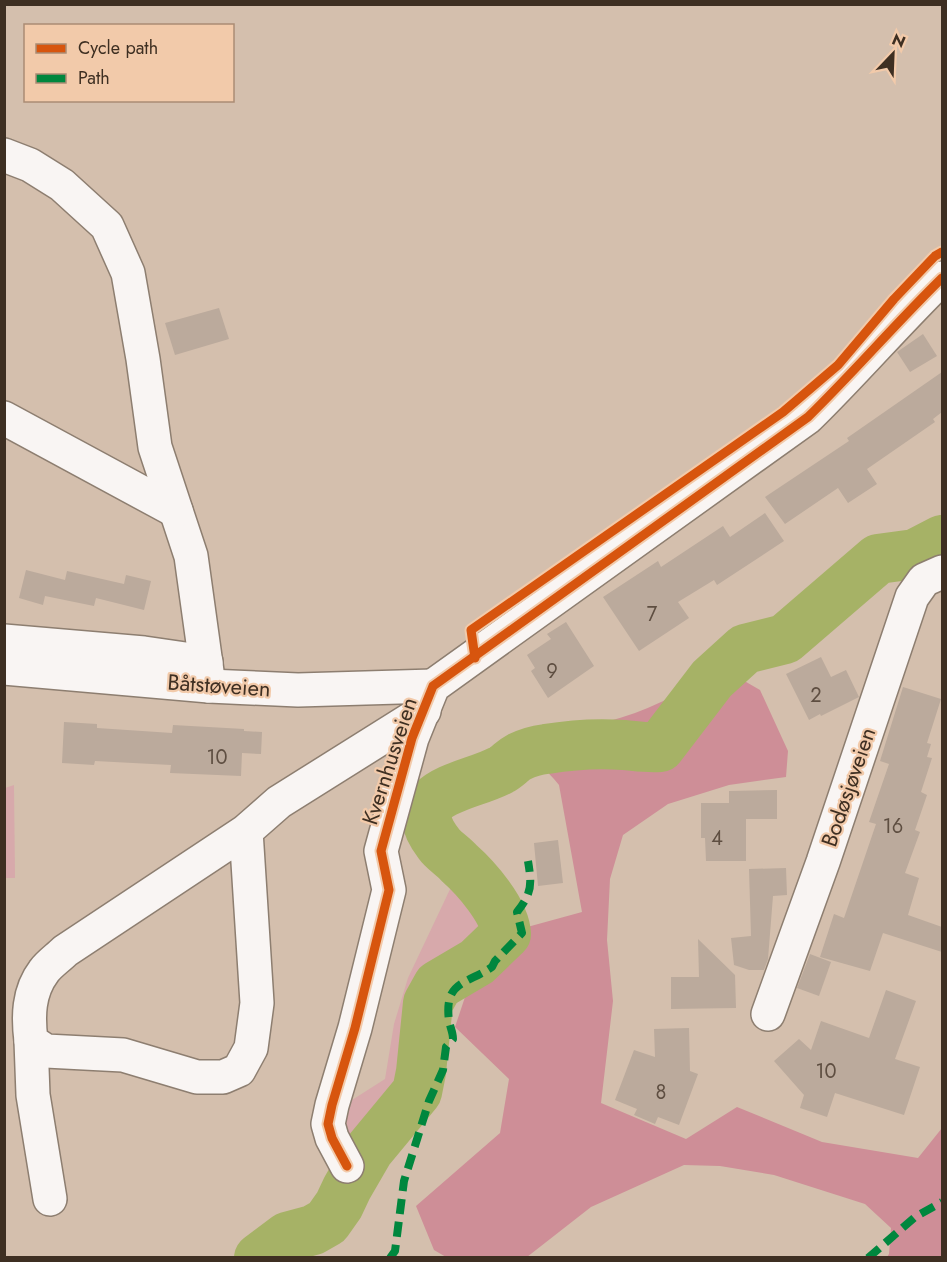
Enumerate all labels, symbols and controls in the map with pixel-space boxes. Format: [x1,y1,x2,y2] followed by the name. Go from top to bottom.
[24,24,234,102] legend
[863,24,923,84] north arrow
[888,28,909,54] text: N
[78,35,158,61] text: Cycle path
[78,65,110,91] text: Path
[647,600,658,629] house number: 7
[546,657,558,686] house number: 9
[166,665,272,705] street label: Båtstøveien
[810,681,822,710] house number: 2
[353,693,425,829] street label: Kvernhusveien
[813,723,883,851] street label: Bodøsjøveien
[207,743,228,772] house number: 10
[883,812,903,841] house number: 16
[711,824,723,853] house number: 4
[816,1057,837,1086] house number: 10
[656,1078,666,1107] house number: 8

